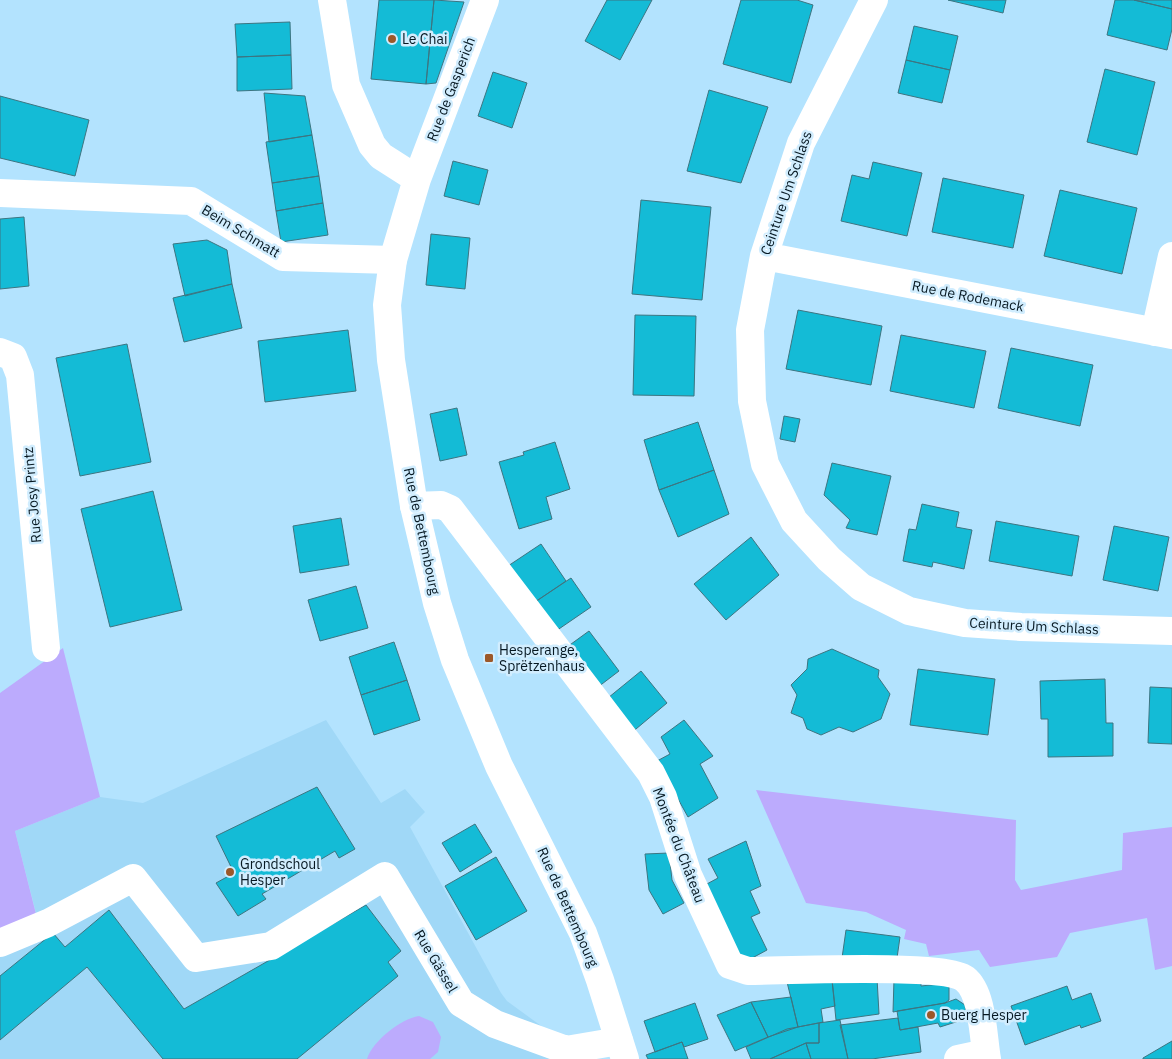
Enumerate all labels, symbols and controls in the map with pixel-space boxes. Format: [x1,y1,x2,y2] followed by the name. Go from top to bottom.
[402,30,448,48] place label: Le Chai
[386,33,398,45] marker: Le Chai
[423,34,479,144] street label: Rue de Gasperich
[756,129,816,257] street label: Ceinture Um Schlass
[198,201,284,262] street label: Beim Schmatt
[911,276,1026,316] street label: Rue de Rodemack
[19,446,45,544] street label: Rue Josy Printz
[400,466,444,597] street label: Rue de Bettembourg
[969,614,1099,638] street label: Ceinture Um Schlass
[499,641,585,675] place label: Hesperange, Sprëtzenhaus
[483,652,495,664] marker: Hesperange, Sprëtzenhaus
[649,785,709,905] street label: Montée du Château
[533,844,603,970] street label: Rue de Bettembourg
[240,855,320,889] place label: Grondschoul Hesper
[224,866,236,878] marker: Grondschoul Hesper
[410,926,462,996] street label: Rue Gässel
[941,1006,1027,1024] place label: Buerg Hesper
[925,1009,937,1021] marker: Buerg Hesper

